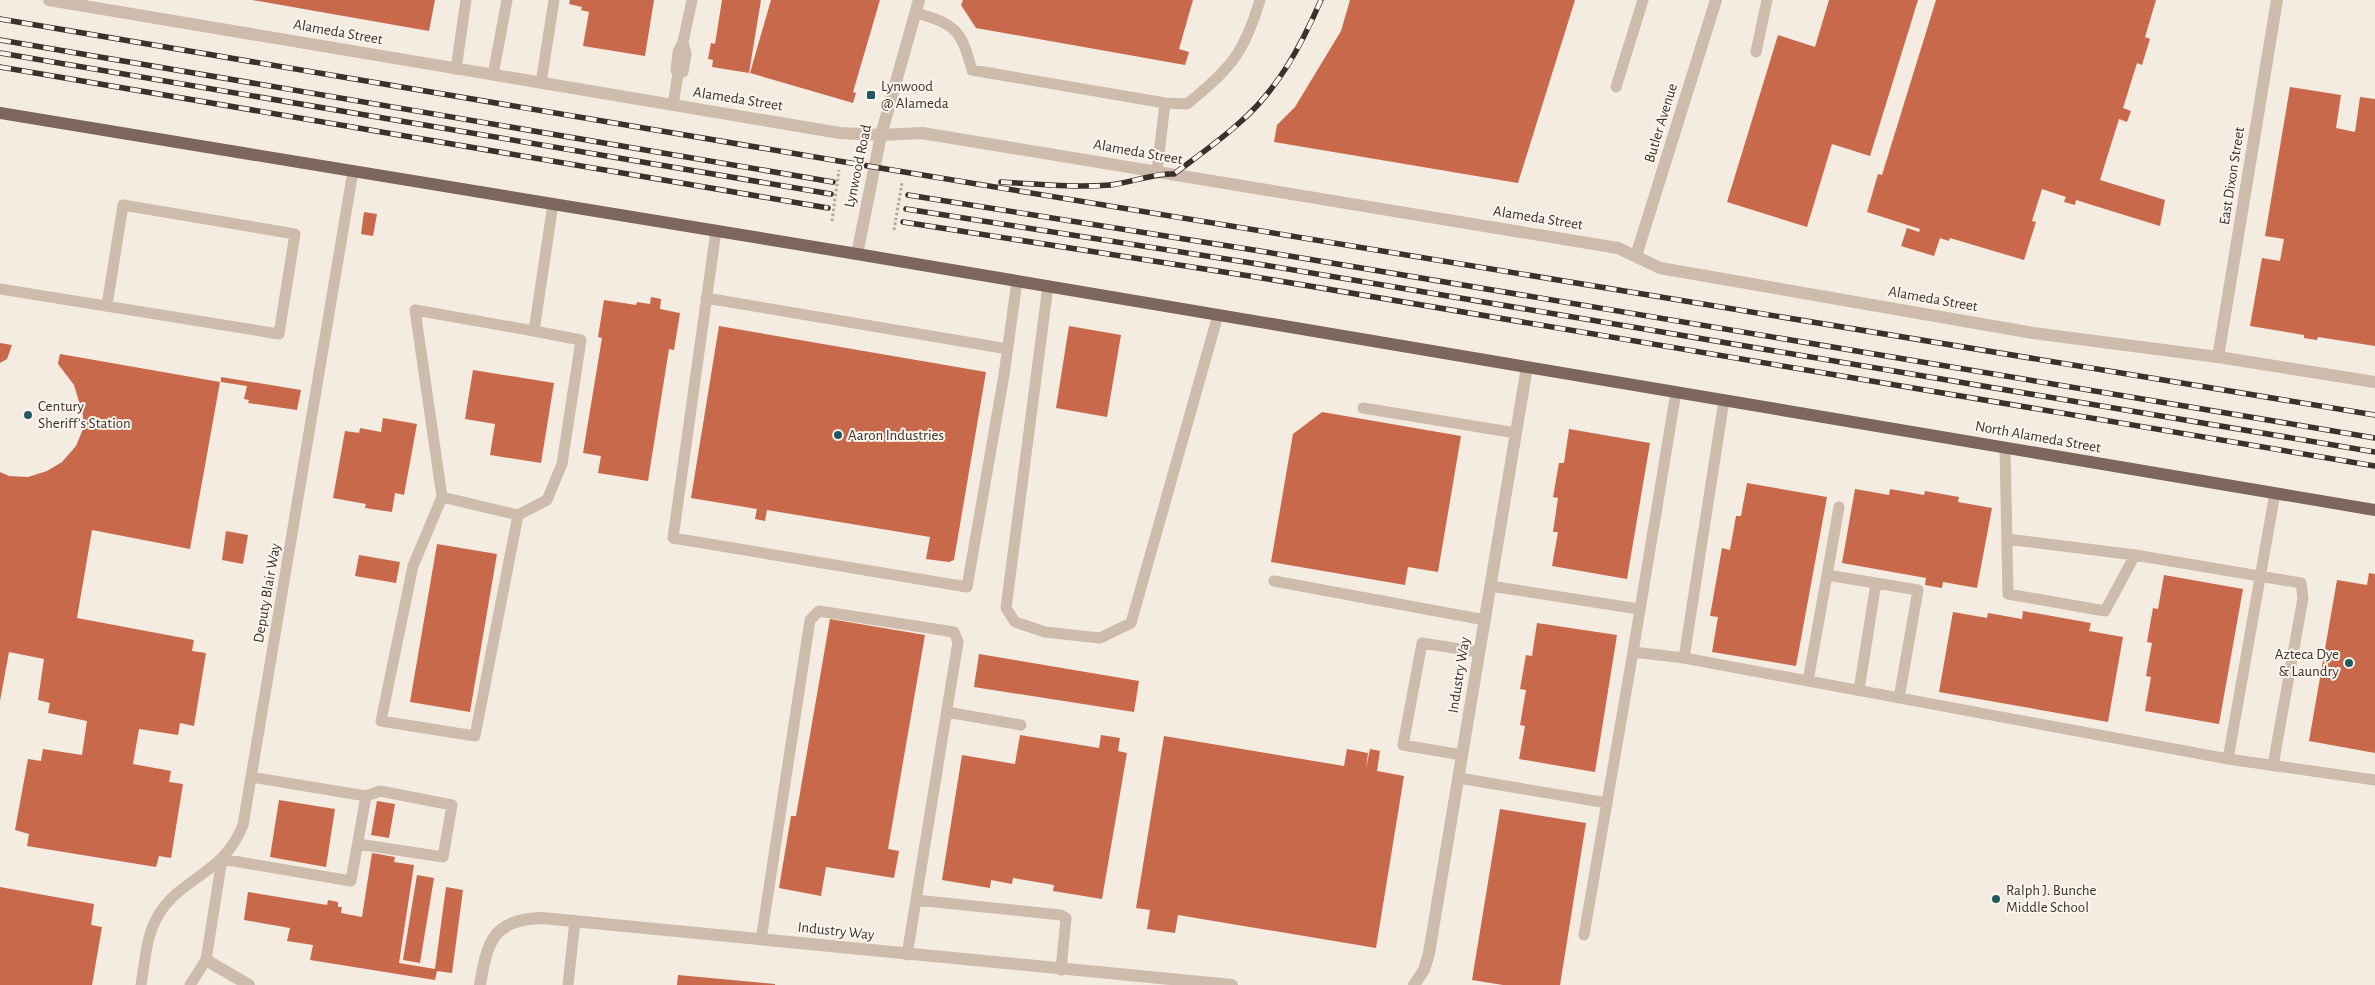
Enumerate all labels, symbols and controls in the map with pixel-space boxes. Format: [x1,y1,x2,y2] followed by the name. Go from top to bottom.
[292,17,384,47] street label: Alameda Street
[881,79,949,111] place label: Lynwood @ Alameda
[1642,81,1680,164] street label: Butler Avenue
[692,85,784,114] street label: Alameda Street
[865,89,877,101] marker: Lynwood @ Alameda
[842,123,874,209] street label: Lynwood Road
[2217,126,2247,226] street label: East Dixon Street
[1092,137,1184,167] street label: Alameda Street
[1492,204,1584,233] street label: Alameda Street
[1887,284,1979,314] street label: Alameda Street
[38,399,131,431] place label: Century Sheriff's Station
[22,409,34,421] marker: Century Sheriff's Station
[1974,419,2102,456] street label: North Alameda Street
[848,428,944,443] place label: Aaron Industries
[832,429,844,441] marker: Aaron Industries
[251,541,283,644] street label: Deputy Blair Way
[1446,635,1473,714] street label: Industry Way
[2275,647,2340,679] place label: Azteca Dye & Laundry
[2343,657,2355,669] marker: Azteca Dye & Laundry
[2006,883,2097,915] place label: Ralph J. Bunche Middle School
[1990,893,2002,905] marker: Ralph J. Bunche Middle School
[797,920,876,943] street label: Industry Way

